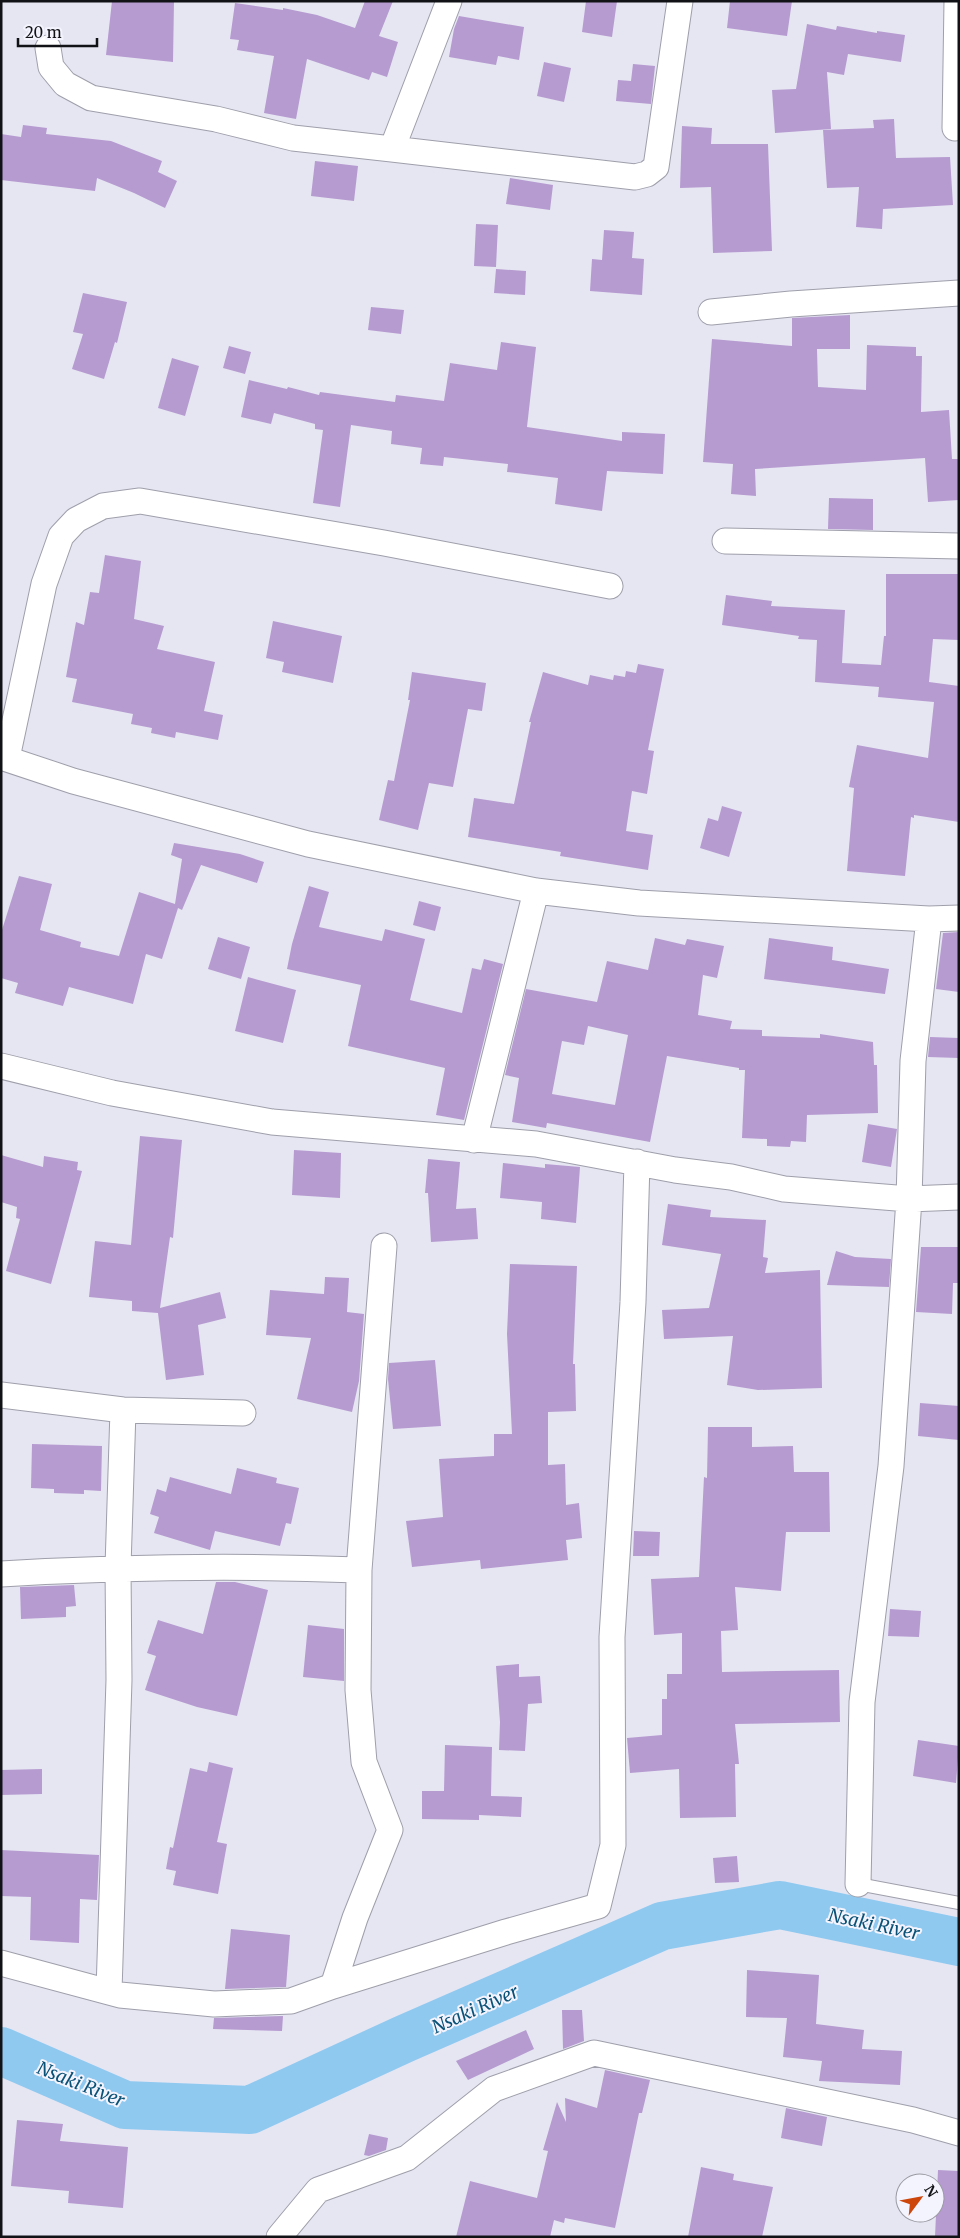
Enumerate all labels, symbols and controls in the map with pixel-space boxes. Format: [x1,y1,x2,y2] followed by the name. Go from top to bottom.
[18,15,96,47] scale bar
[25,23,62,42] text: 20 m
[826,1903,922,1945] water label: Nsaki River
[428,1979,522,2038] water label: Nsaki River
[34,2056,129,2112] water label: Nsaki River
[895,2173,945,2223] north arrow
[920,2182,942,2201] text: N

